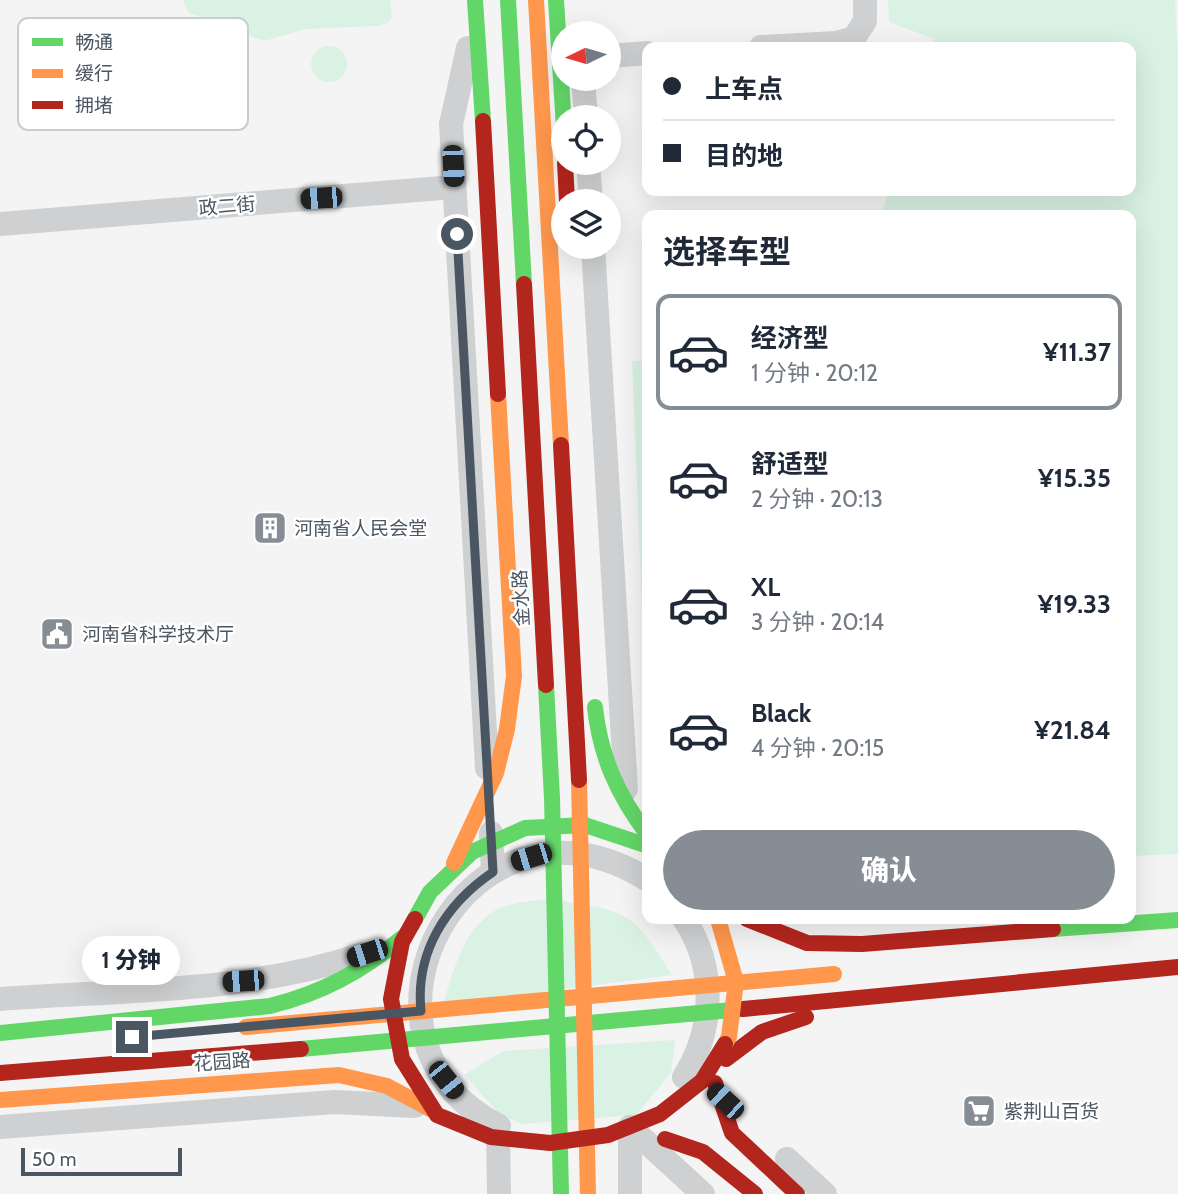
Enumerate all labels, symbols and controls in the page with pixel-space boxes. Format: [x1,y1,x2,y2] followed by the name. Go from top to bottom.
[18,18,248,130] legend
[551,21,621,91] north arrow
[551,21,621,259] map controls
[75,31,113,54] text: 畅通
[75,62,113,85] text: 缓行
[705,73,783,105] text: 上车点
[75,94,113,117] text: 拥堵
[551,105,621,175] button: locate
[705,140,783,172] text: 目的地
[442,144,465,188] car
[300,186,343,210] car
[551,189,621,259] button: layers
[198,192,256,220] street label: 政二街
[441,218,473,250] route start
[663,232,791,271] text: 选择车型
[667,321,730,384] icon: car
[751,322,829,354] text: 经济型
[1043,336,1111,368] text: ¥11.37
[751,359,878,387] text: 1 分钟 · 20:12
[667,447,730,510] icon: car
[751,448,829,480] text: 舒适型
[1038,462,1111,494] text: ¥15.35
[751,485,883,513] text: 2 分钟 · 20:13
[251,509,289,547] building icon: 河南省人民会堂
[294,517,427,540] place label: 河南省人民会堂
[508,569,534,627] street label: 金水路
[751,571,780,603] text: XL
[667,573,730,636] icon: car
[1038,588,1111,620] text: ¥19.33
[751,608,884,636] text: 3 分钟 · 20:14
[38,615,76,653] public building icon: 河南省科学技术厅
[82,623,234,646] place label: 河南省科学技术厅
[751,697,811,729] text: Black
[667,699,730,762] icon: car
[1034,714,1111,746] text: ¥21.84
[751,734,884,762] text: 4 分钟 · 20:15
[663,830,1115,910] button: 确认
[508,841,555,873] car
[83,936,181,984] callout: 1 分钟
[344,937,391,969] car
[101,946,161,974] text: 1 分钟
[222,969,265,993] car
[116,1021,148,1053] route end
[193,1049,251,1075] street label: 花园路
[425,1057,468,1103] car
[703,1079,748,1123] car
[960,1092,998,1130] supermarket icon: 紫荆山百货
[1004,1100,1099,1123] place label: 紫荆山百货
[21,1145,182,1177] scale bar
[32,1148,76,1171] text: 50 m

